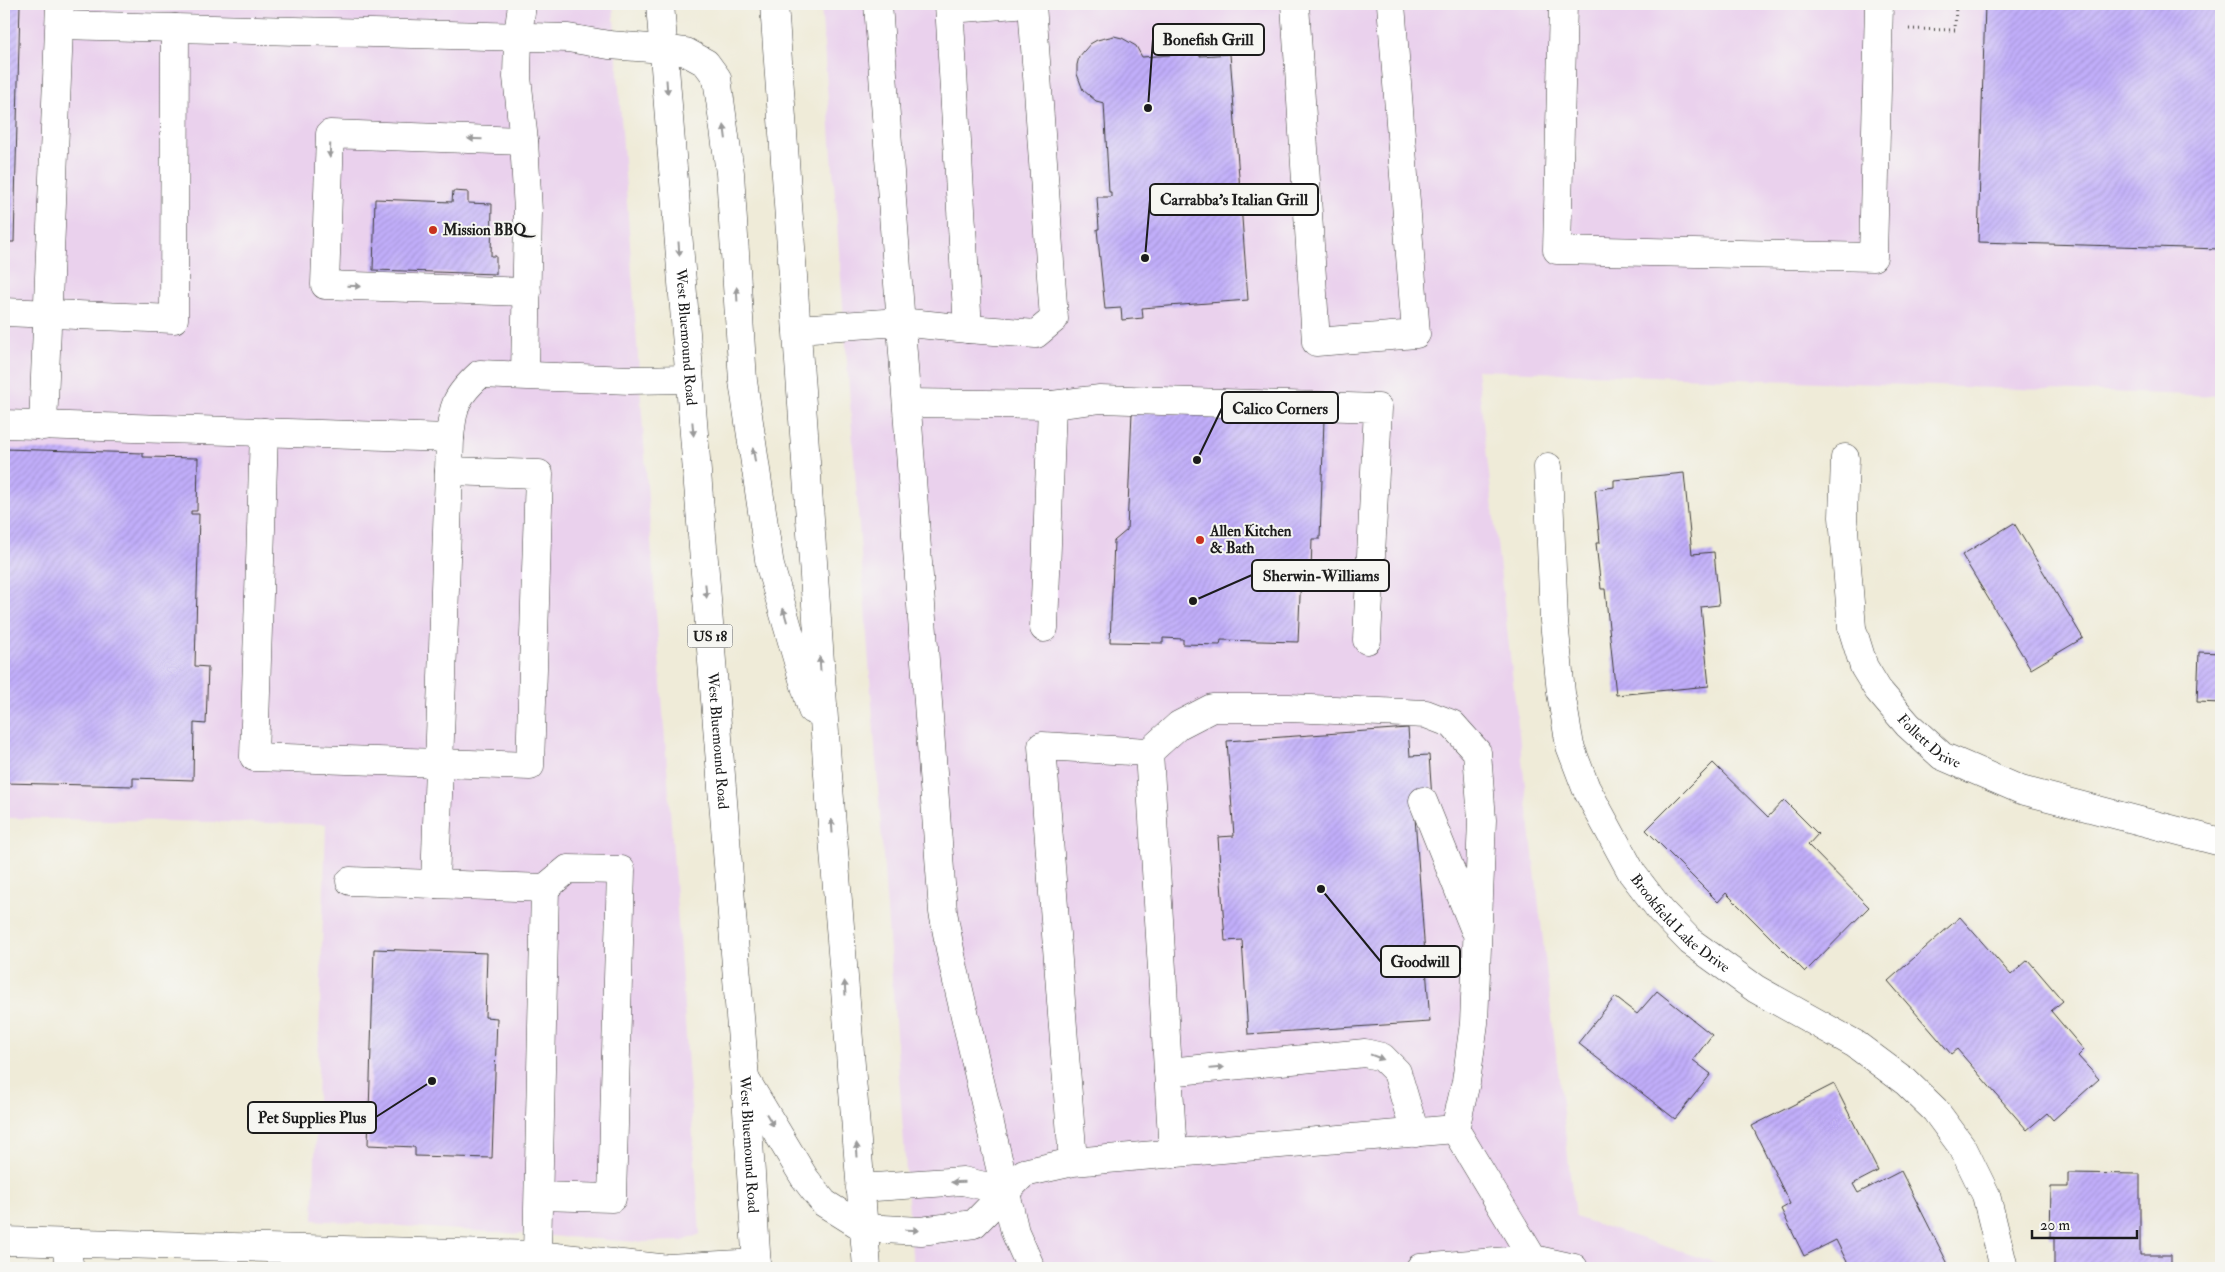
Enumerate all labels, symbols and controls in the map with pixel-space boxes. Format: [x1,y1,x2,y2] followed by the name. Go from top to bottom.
[1153,24,1264,55] callout: Bonefish Grill
[1163,30,1254,50] text: Bonefish Grill
[663,80,671,96] one-way arrow
[721,124,729,140] one-way arrow
[467,135,483,143] one-way arrow
[325,144,333,160] one-way arrow
[1150,184,1318,215] callout: Carrabba's Italian Grill
[1160,190,1309,210] text: Carrabba's Italian Grill
[442,221,536,240] place label: Mission BBQ
[427,224,439,236] marker: Mission BBQ
[675,242,683,258] one-way arrow
[671,267,701,407] street label: West Bluemound Road
[346,282,362,290] one-way arrow
[733,286,741,302] one-way arrow
[1222,392,1338,423] callout: Calico Corners
[1232,399,1328,419] text: Calico Corners
[689,421,697,437] one-way arrow
[750,447,758,463] one-way arrow
[1209,522,1292,558] place label: Allen Kitchen & Bath
[1194,534,1206,546] marker: Allen Kitchen & Bath
[1252,560,1389,591] callout: Sherwin-Williams
[1263,566,1380,586] text: Sherwin-Williams
[703,583,711,599] one-way arrow
[780,607,788,622] one-way arrow
[688,624,732,648] road number: US 18
[816,656,824,672] one-way arrow
[703,671,733,810] street label: West Bluemound Road
[1893,710,1964,772] street label: Follett Drive
[828,818,836,834] one-way arrow
[1627,870,1734,977] street label: Brookfield Lake Drive
[1381,946,1460,977] callout: Goodwill
[1391,952,1450,972] text: Goodwill
[840,980,848,996] one-way arrow
[1370,1053,1385,1061] one-way arrow
[1209,1064,1225,1072] one-way arrow
[735,1074,763,1214] street label: West Bluemound Road
[248,1102,376,1133] callout: Pet Supplies Plus
[258,1108,367,1129] text: Pet Supplies Plus
[765,1114,774,1127] one-way arrow
[853,1142,861,1158] one-way arrow
[950,1178,966,1186] one-way arrow
[2032,1207,2138,1239] scale bar
[2040,1216,2070,1235] text: 20 m
[905,1227,921,1235] one-way arrow

